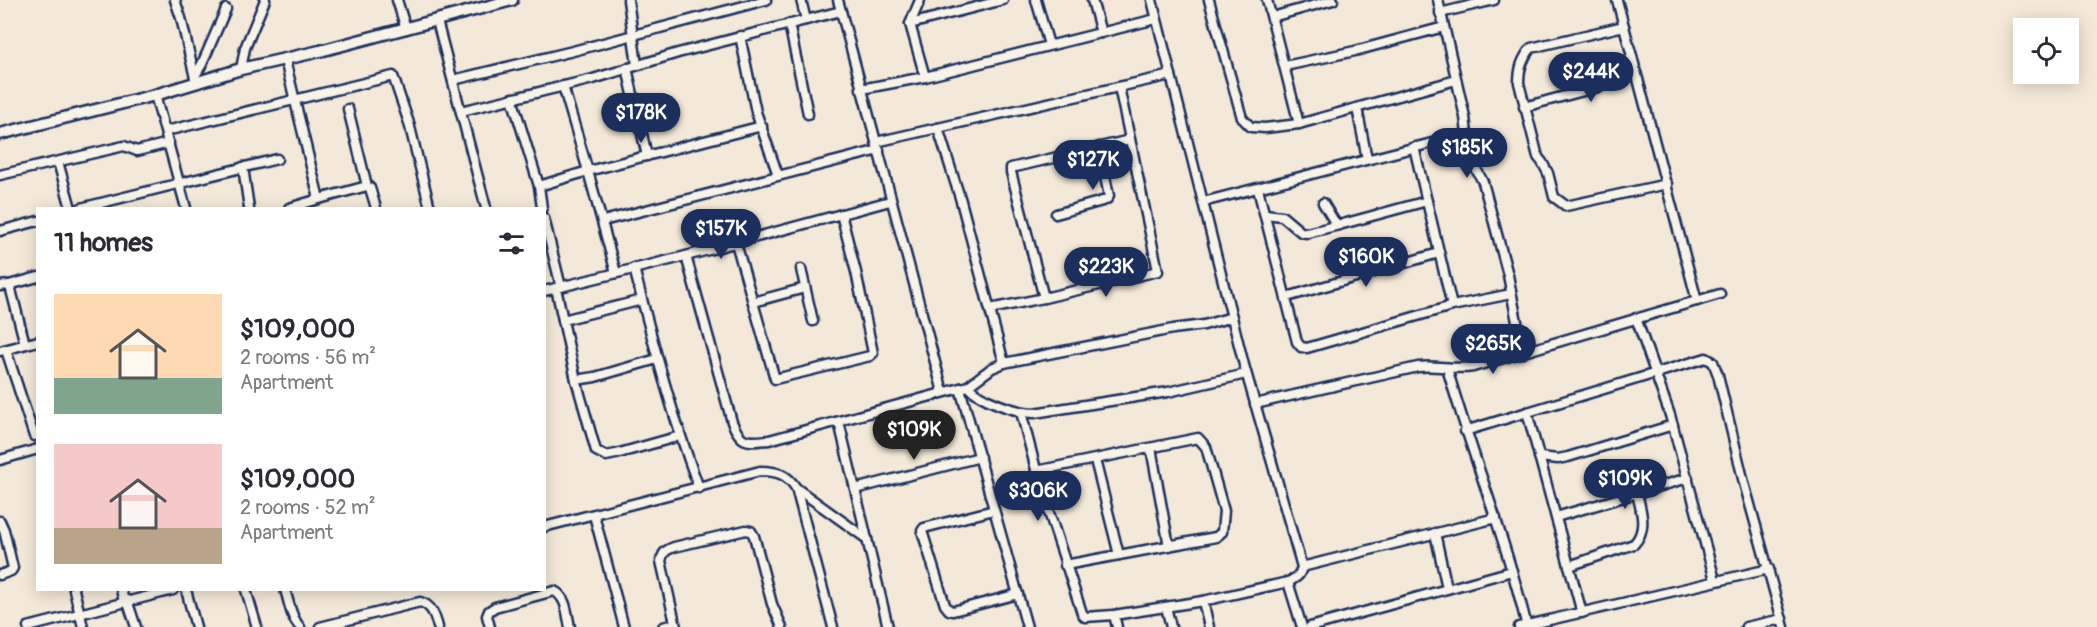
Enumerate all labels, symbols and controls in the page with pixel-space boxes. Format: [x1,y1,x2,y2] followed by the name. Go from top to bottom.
[2013,18,2079,84] map controls
[2013,18,2079,84] button: locate
[1549,52,1633,103] pin: $244K
[1562,59,1620,84] text: $244K
[599,93,683,144] pin: $178K
[615,100,667,125] text: $178K
[1425,128,1509,179] pin: $185K
[1441,135,1493,160] text: $185K
[1051,140,1135,191] pin: $127K
[1067,147,1119,172] text: $127K
[679,209,763,260] pin: $157K
[695,216,747,241] text: $157K
[54,227,153,259] text: 11 homes
[495,227,528,260] icon: filters
[1324,237,1408,288] pin: $160K
[1338,244,1394,269] text: $160K
[1064,247,1148,298] pin: $223K
[1078,254,1134,279] text: $223K
[240,313,355,345] text: $109,000
[102,318,174,390] icon: home
[1451,324,1535,375] pin: $265K
[1465,331,1521,356] text: $265K
[240,345,376,370] text: 2 rooms · 56 m²
[240,370,333,395] text: Apartment
[872,410,956,461] pin: $109K
[887,417,941,442] text: $109K
[1583,459,1667,510] pin: $109K
[240,463,355,495] text: $109,000
[1598,466,1652,491] text: $109K
[102,468,174,540] icon: home
[996,471,1080,522] pin: $306K
[1008,478,1068,503] text: $306K
[240,495,376,520] text: 2 rooms · 52 m²
[240,520,333,545] text: Apartment

